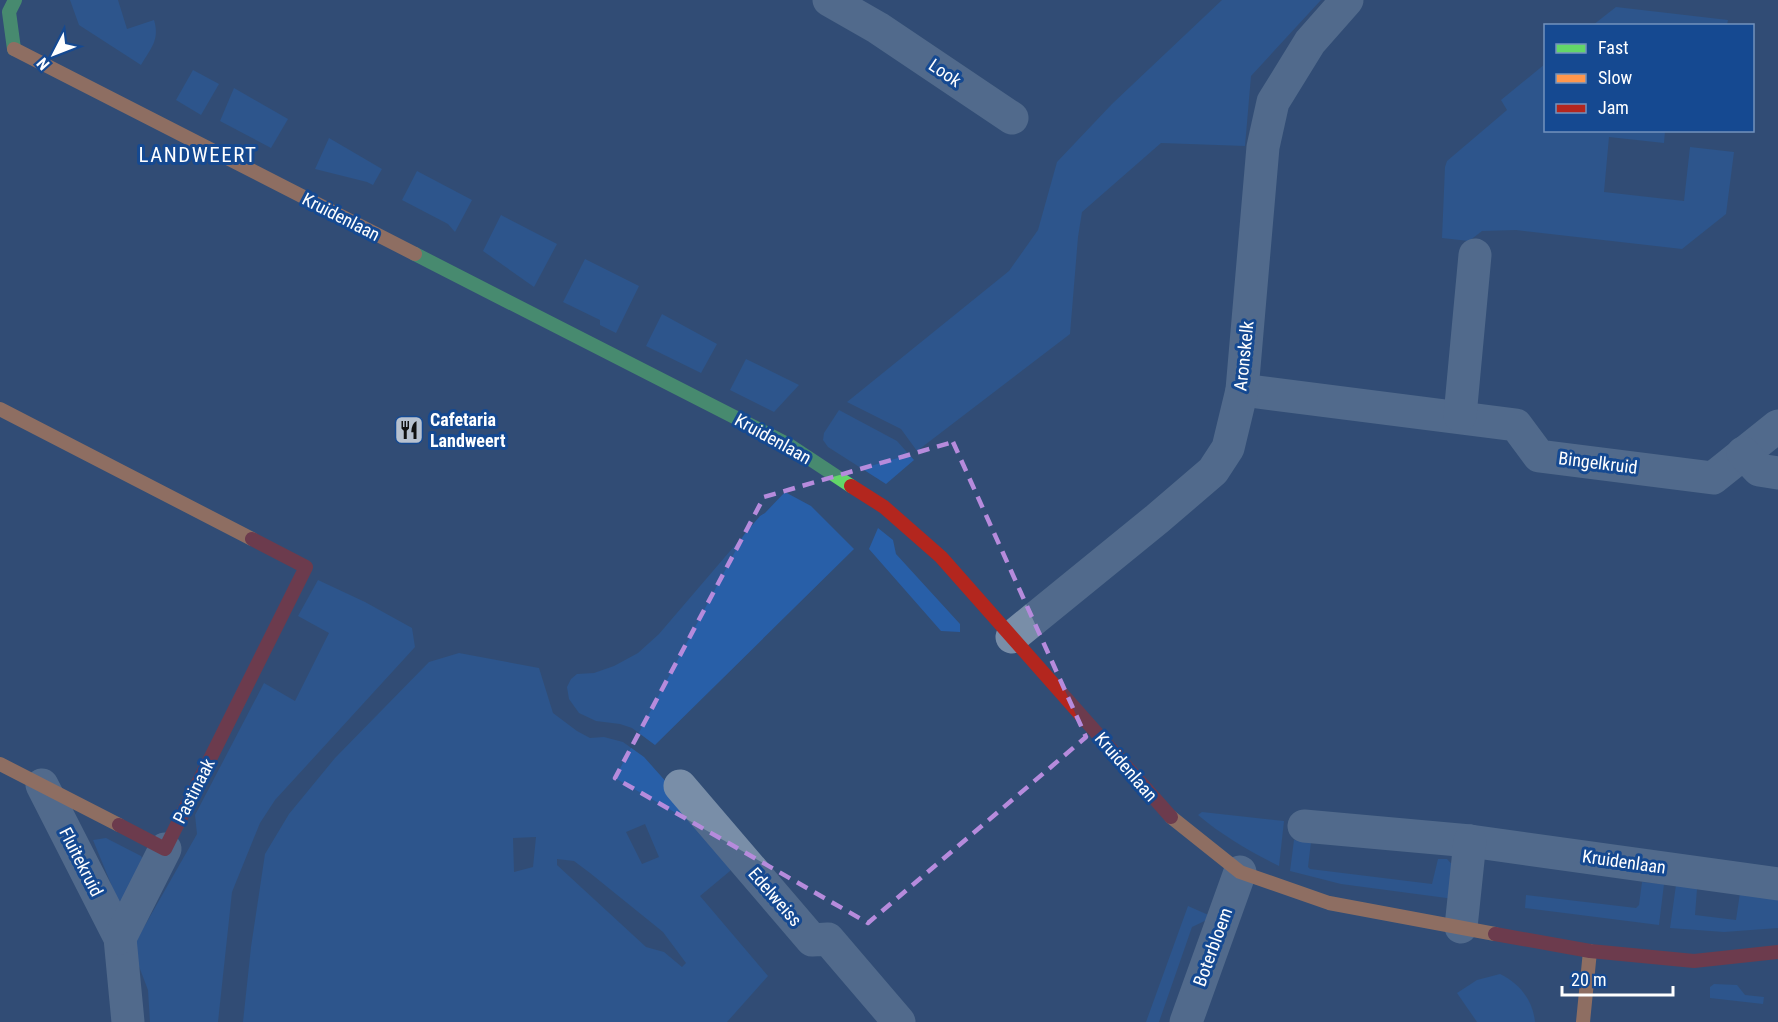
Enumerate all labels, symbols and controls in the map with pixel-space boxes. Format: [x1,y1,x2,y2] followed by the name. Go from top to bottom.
[24,24,84,84] north arrow
[1544,24,1754,132] legend
[1598,37,1629,58] text: Fast
[33,54,54,74] text: N
[925,54,966,91] street label: Look
[1598,67,1633,88] text: Slow
[1598,97,1629,118] text: Jam
[139,143,257,167] district label: LANDWEERT
[299,188,384,245] street label: Kruidenlaan
[1229,320,1258,392] street label: Aronskelk
[430,409,506,451] place label: Cafetaria Landweert
[731,409,815,468] street label: Kruidenlaan
[393,414,425,446] restaurant icon: Cafetaria Landweert
[1557,447,1639,478] street label: Bingelkruid
[1091,728,1162,805] street label: Kruidenlaan
[168,755,219,827] street label: Pastinaak
[55,824,108,900] street label: Fluitekruid
[1581,845,1667,878] street label: Kruidenlaan
[744,863,807,930] street label: Edelweiss
[1189,905,1236,989] street label: Boterbloem
[1562,959,1673,997] scale bar
[1571,969,1606,990] text: 20 m

